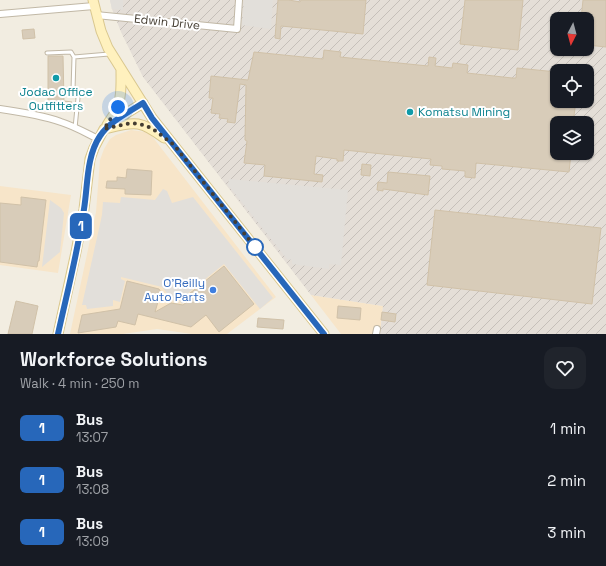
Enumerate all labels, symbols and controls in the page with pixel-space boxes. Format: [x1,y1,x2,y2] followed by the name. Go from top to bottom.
[133,11,201,33] street label: Edwin Drive
[550,12,594,56] north arrow
[550,12,594,160] map controls
[550,64,594,108] button: locate
[51,73,61,83] marker: Jodac Office Outfitters
[19,84,93,114] place label: Jodac Office Outfitters
[108,97,128,117] your location
[418,104,510,120] place label: Komatsu Mining
[405,107,415,117] marker: Komatsu Mining
[550,116,594,160] button: layers
[68,213,94,239] line badge: 1
[78,217,84,235] text: 1
[246,238,264,256] unlabelled marker
[144,275,205,305] place label: O'Reilly Auto Parts
[208,285,218,295] marker: O'Reilly Auto Parts
[20,347,207,372] text: Workforce Solutions
[544,347,586,389] button: heart
[20,375,139,392] text: Walk · 4 min · 250 m
[76,410,103,429] text: Bus
[39,419,45,437] text: 1
[550,419,586,438] text: 1 min
[76,429,108,446] text: 13:07
[76,462,103,481] text: Bus
[39,471,45,489] text: 1
[547,471,586,490] text: 2 min
[76,481,109,498] text: 13:08
[76,514,103,533] text: Bus
[39,523,45,541] text: 1
[547,523,586,542] text: 3 min
[76,533,109,550] text: 13:09

